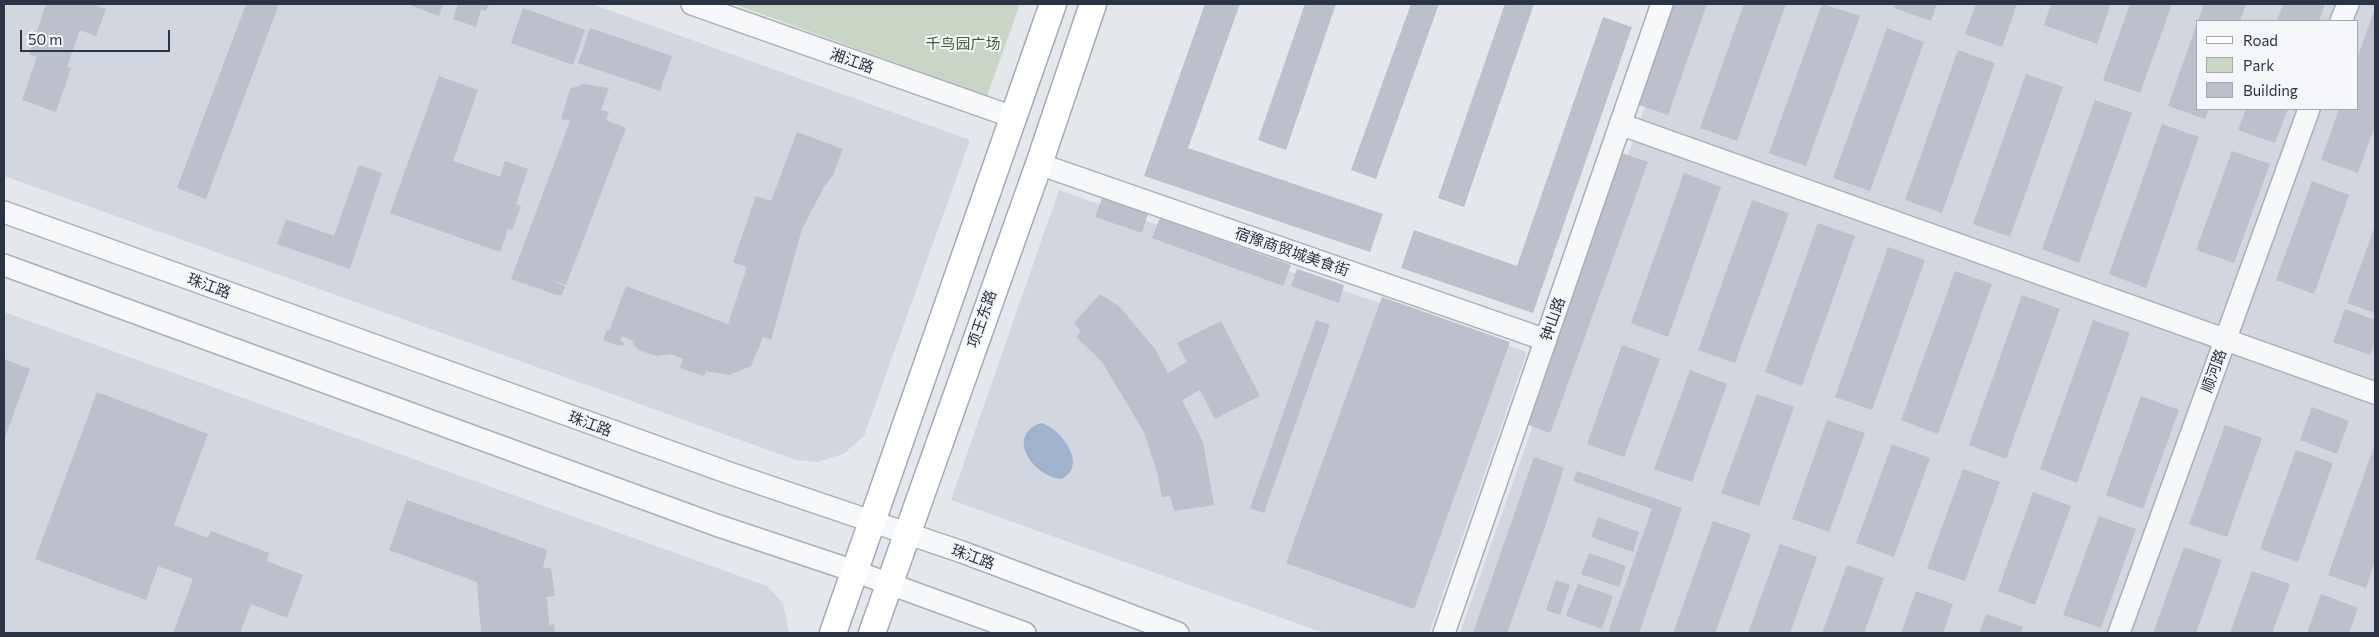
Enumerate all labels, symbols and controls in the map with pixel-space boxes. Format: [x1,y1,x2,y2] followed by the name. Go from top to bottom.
[22,20,172,52] scale bar
[2196,20,2359,110] legend
[28,30,62,48] text: 50 m
[2243,31,2278,49] text: Road
[926,35,1000,53] park label: 千鸟园广场
[828,45,876,77] street label: 湘江路
[2243,56,2274,74] text: Park
[2243,81,2298,99] text: Building
[1232,224,1352,280] street label: 宿豫商贸城美食街
[185,270,233,302] street label: 珠江路
[964,288,1000,350] street label: 项王东路
[1537,295,1569,343] street label: 钟山路
[2198,347,2230,395] street label: 顺河路
[566,408,614,440] street label: 珠江路
[949,541,997,573] street label: 珠江路

